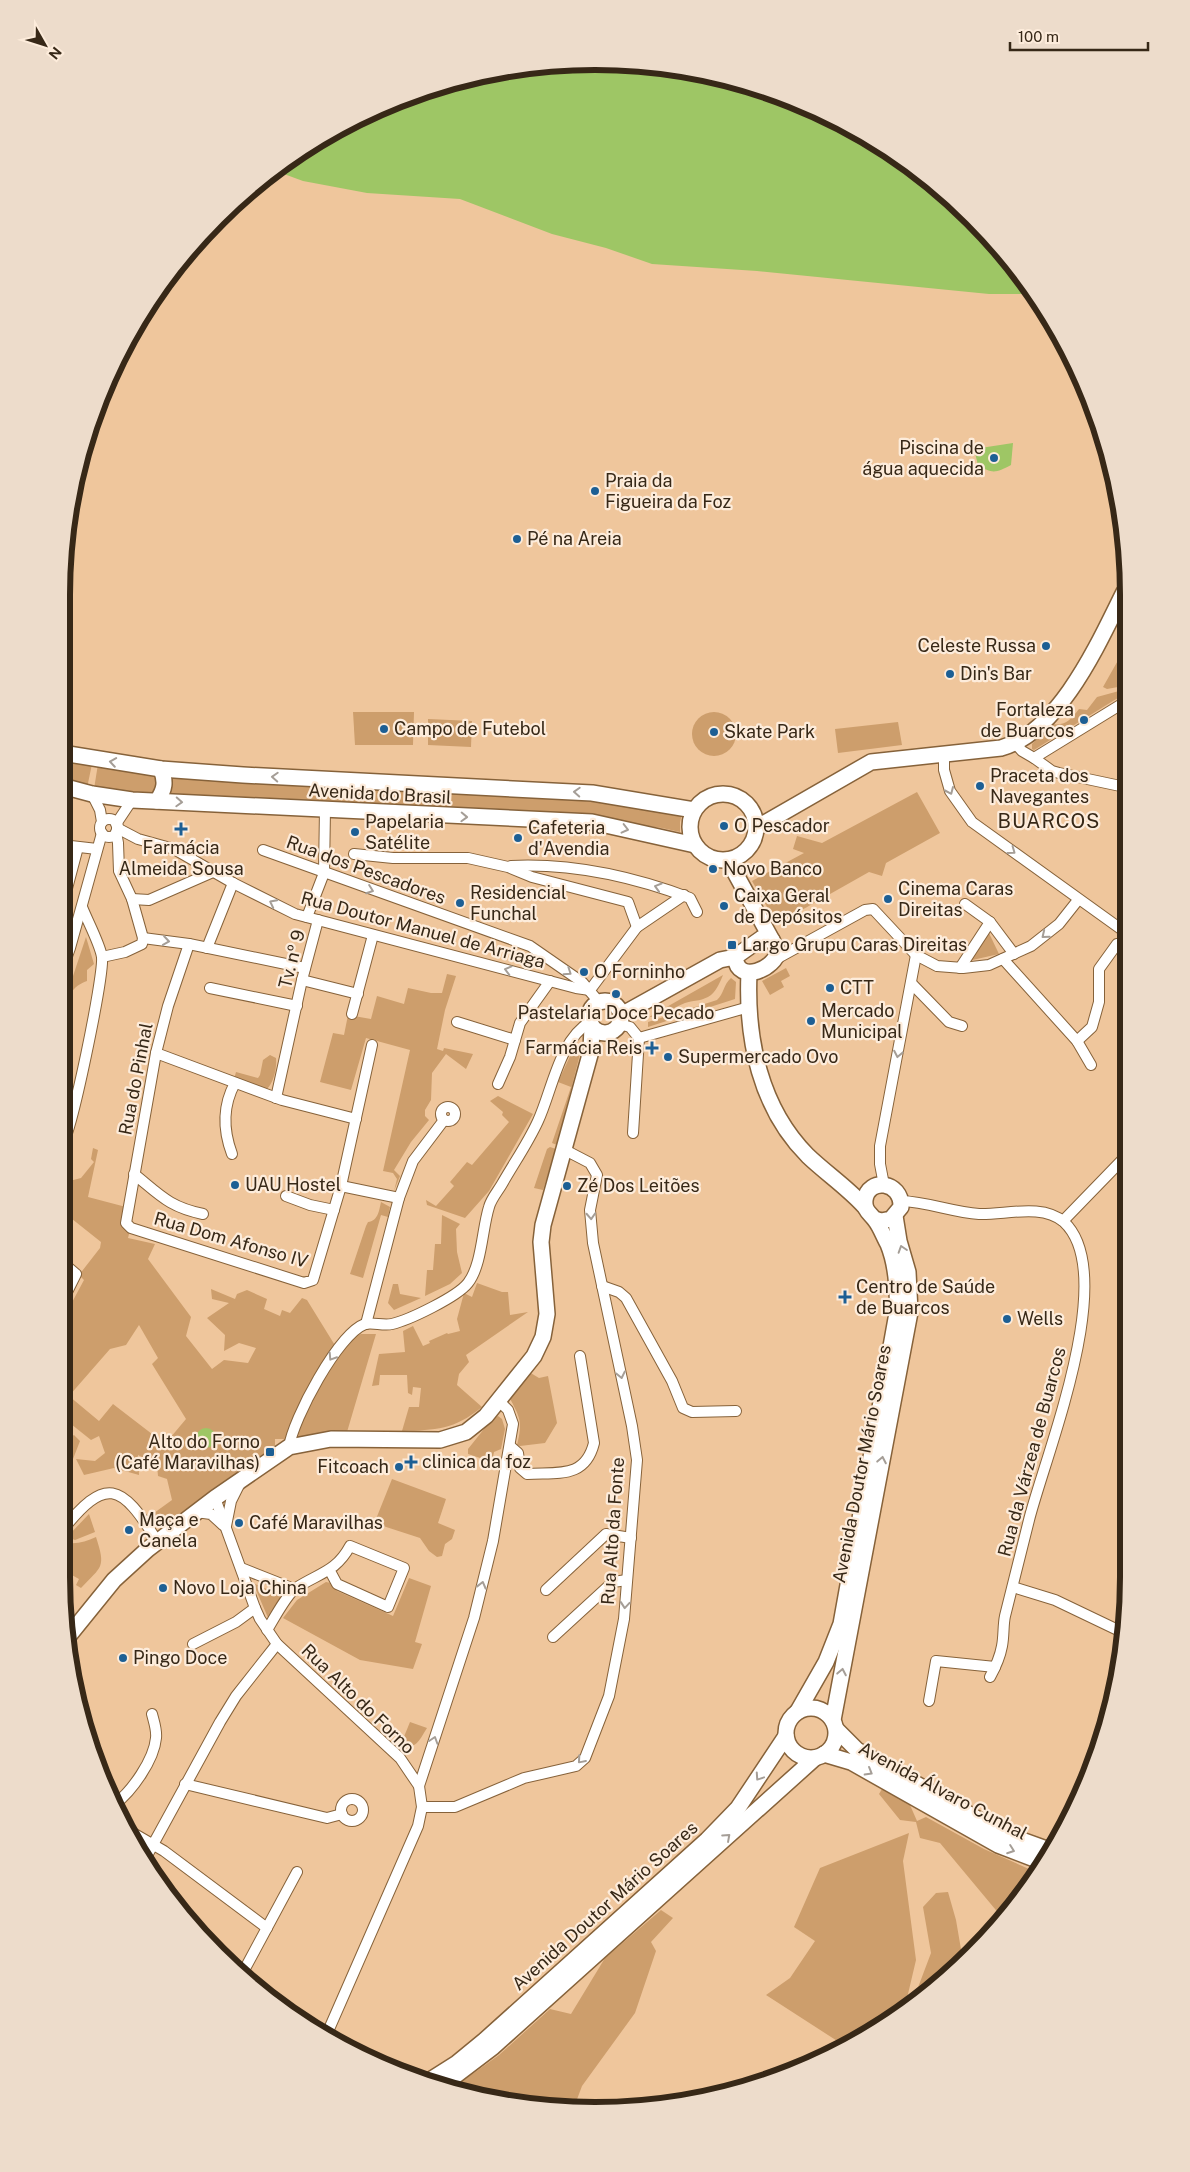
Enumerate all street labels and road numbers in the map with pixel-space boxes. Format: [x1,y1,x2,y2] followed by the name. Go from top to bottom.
[308,779,452,808] street label: Avenida do Brasil
[284,831,449,908] street label: Rua dos Pescadores
[299,887,548,972] street label: Rua Doutor Manuel de Arriaga
[274,927,309,990] street label: Tv. nº 9
[114,1021,157,1137] street label: Rua do Pinhal
[152,1207,311,1272] street label: Rua Dom Afonso IV
[828,1343,895,1585] street label: Avenida Doutor Mário Soares
[993,1345,1070,1559] street label: Rua da Várzea de Buarcos
[597,1456,628,1605] street label: Rua Alto da Fonte
[298,1639,419,1758] street label: Rua Alto do Forno
[855,1736,1032,1844] street label: Avenida Álvaro Cunhal
[508,1817,702,1994] street label: Avenida Doutor Mário Soares

